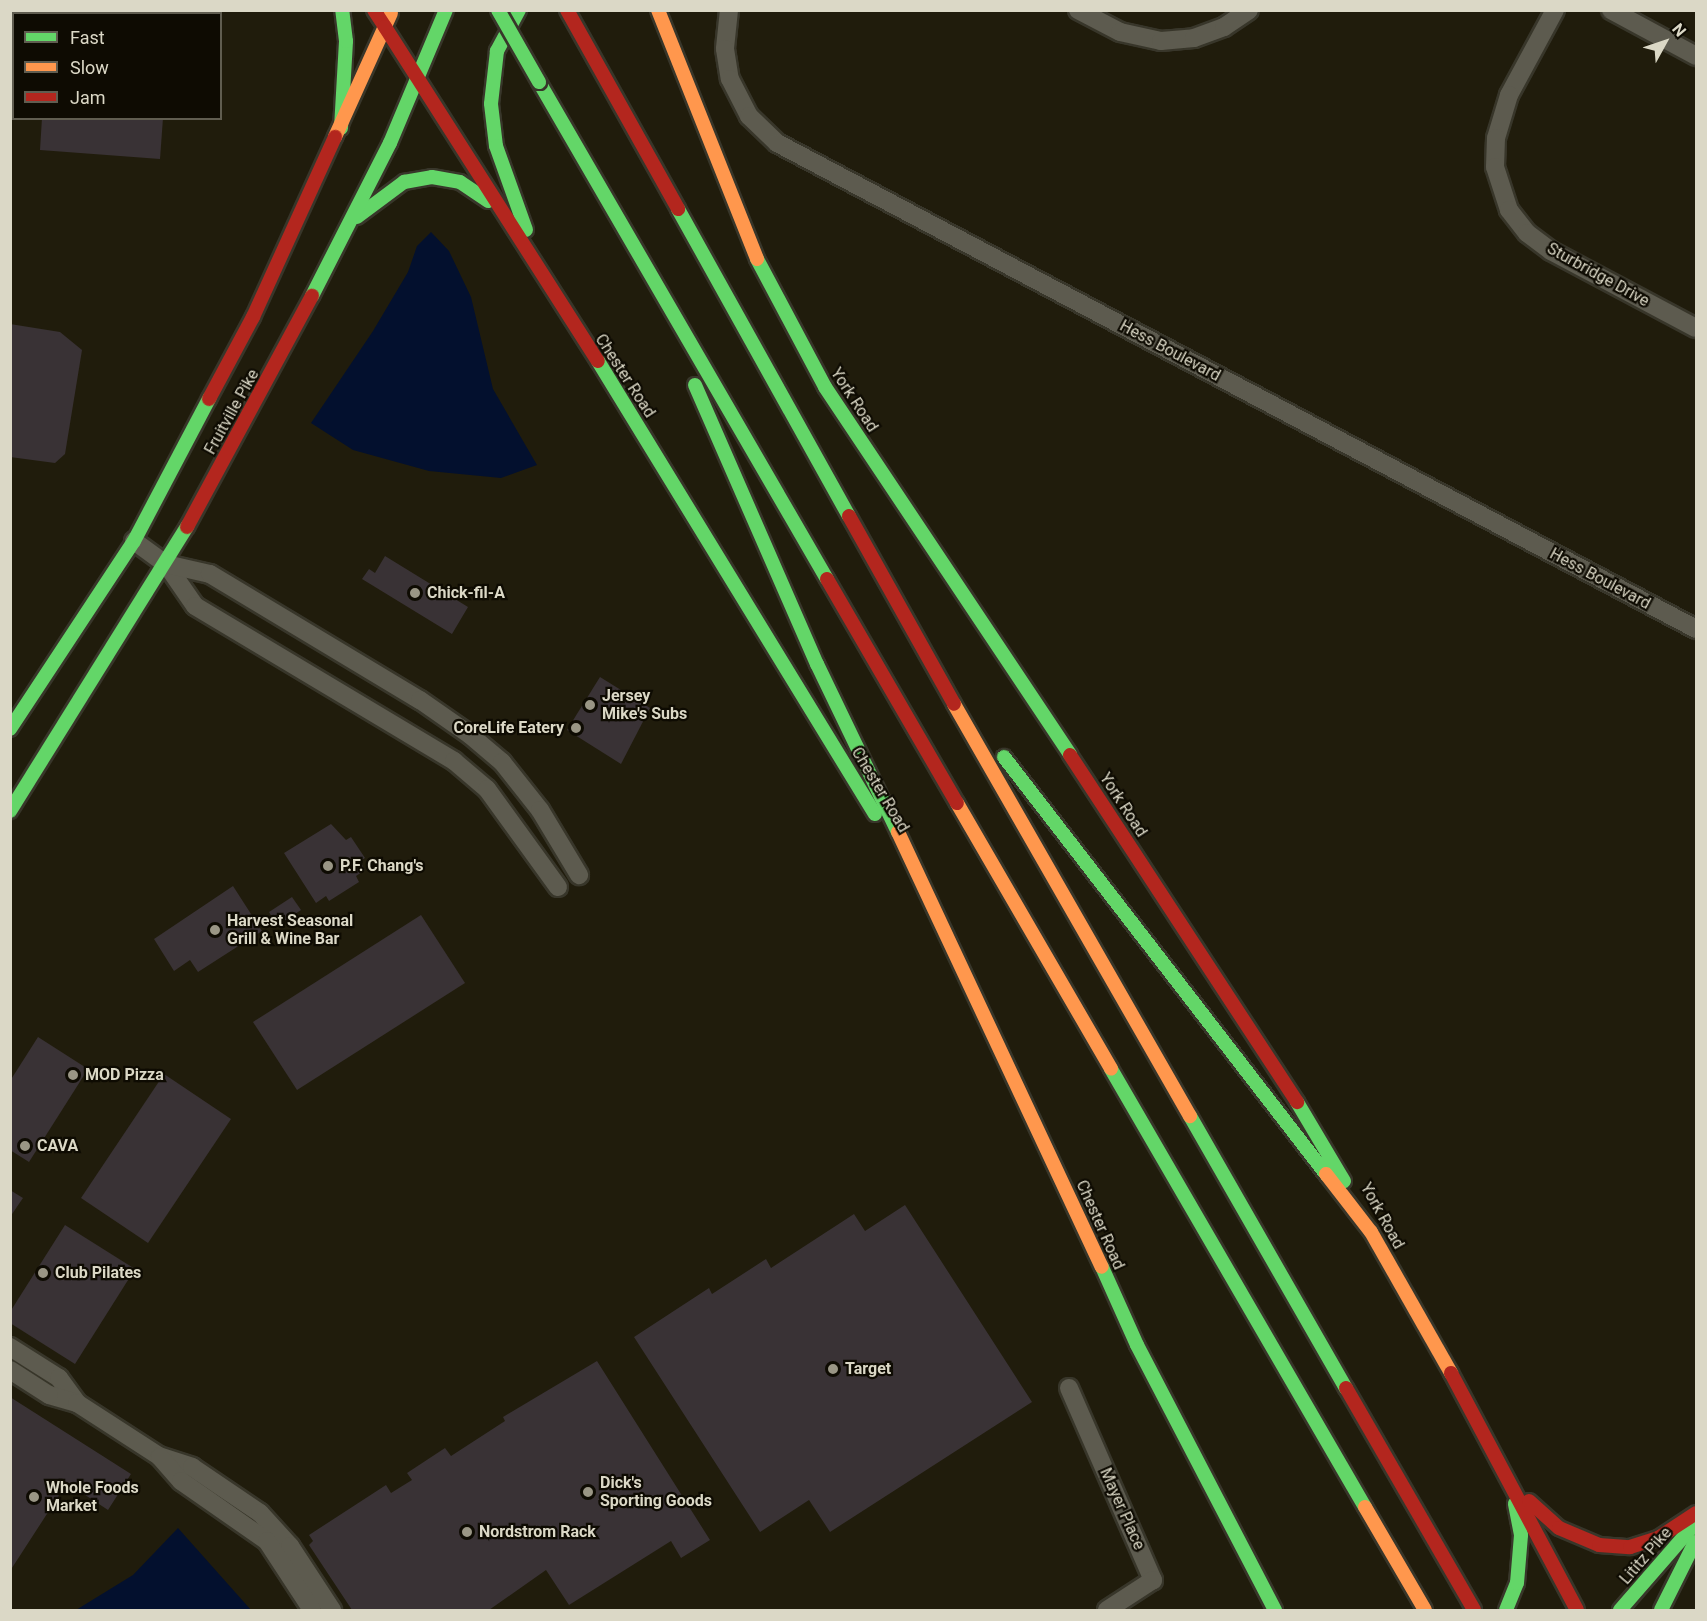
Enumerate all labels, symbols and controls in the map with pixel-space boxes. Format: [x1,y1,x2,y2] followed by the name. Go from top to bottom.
[12,12,222,120] legend
[1635,12,1695,72] north arrow
[1668,20,1690,41] text: N
[70,27,105,48] text: Fast
[70,57,109,78] text: Slow
[70,87,106,108] text: Jam
[1544,239,1652,311] street label: Sturbridge Drive
[1116,316,1224,386] street label: Hess Boulevard
[591,331,659,421] street label: Chester Road
[826,364,882,436] street label: York Road
[201,366,263,458] street label: Fruitville Pike
[1546,544,1654,614] street label: Hess Boulevard
[427,583,505,603] place label: Chick-fil-A
[408,586,422,600] marker: Chick-fil-A
[602,686,687,724] place label: Jersey Mike's Subs
[583,698,597,712] marker: Jersey Mike's Subs
[453,718,564,738] place label: CoreLife Eatery
[569,721,583,735] marker: CoreLife Eatery
[847,744,913,836] street label: Chester Road
[1095,769,1151,841] street label: York Road
[340,856,424,876] place label: P.F. Chang's
[321,859,335,873] marker: P.F. Chang's
[227,911,353,949] place label: Harvest Seasonal Grill & Wine Bar
[208,923,222,937] marker: Harvest Seasonal Grill & Wine Bar
[85,1065,164,1085] place label: MOD Pizza
[66,1068,80,1082] marker: MOD Pizza
[37,1136,78,1156] place label: CAVA
[18,1139,32,1153] marker: CAVA
[1072,1177,1128,1273] street label: Chester Road
[1356,1180,1408,1252] street label: York Road
[55,1263,141,1283] place label: Club Pilates
[36,1266,50,1280] marker: Club Pilates
[845,1359,891,1379] place label: Target
[826,1362,840,1376] marker: Target
[1095,1465,1149,1553] street label: Mayer Place
[600,1473,712,1511] place label: Dick's Sporting Goods
[46,1478,139,1516] place label: Whole Foods Market
[581,1485,595,1499] marker: Dick's Sporting Goods
[27,1490,41,1504] marker: Whole Foods Market
[479,1522,596,1542] place label: Nordstrom Rack
[1616,1524,1676,1588] street label: Lititz Pike
[460,1525,474,1539] marker: Nordstrom Rack

